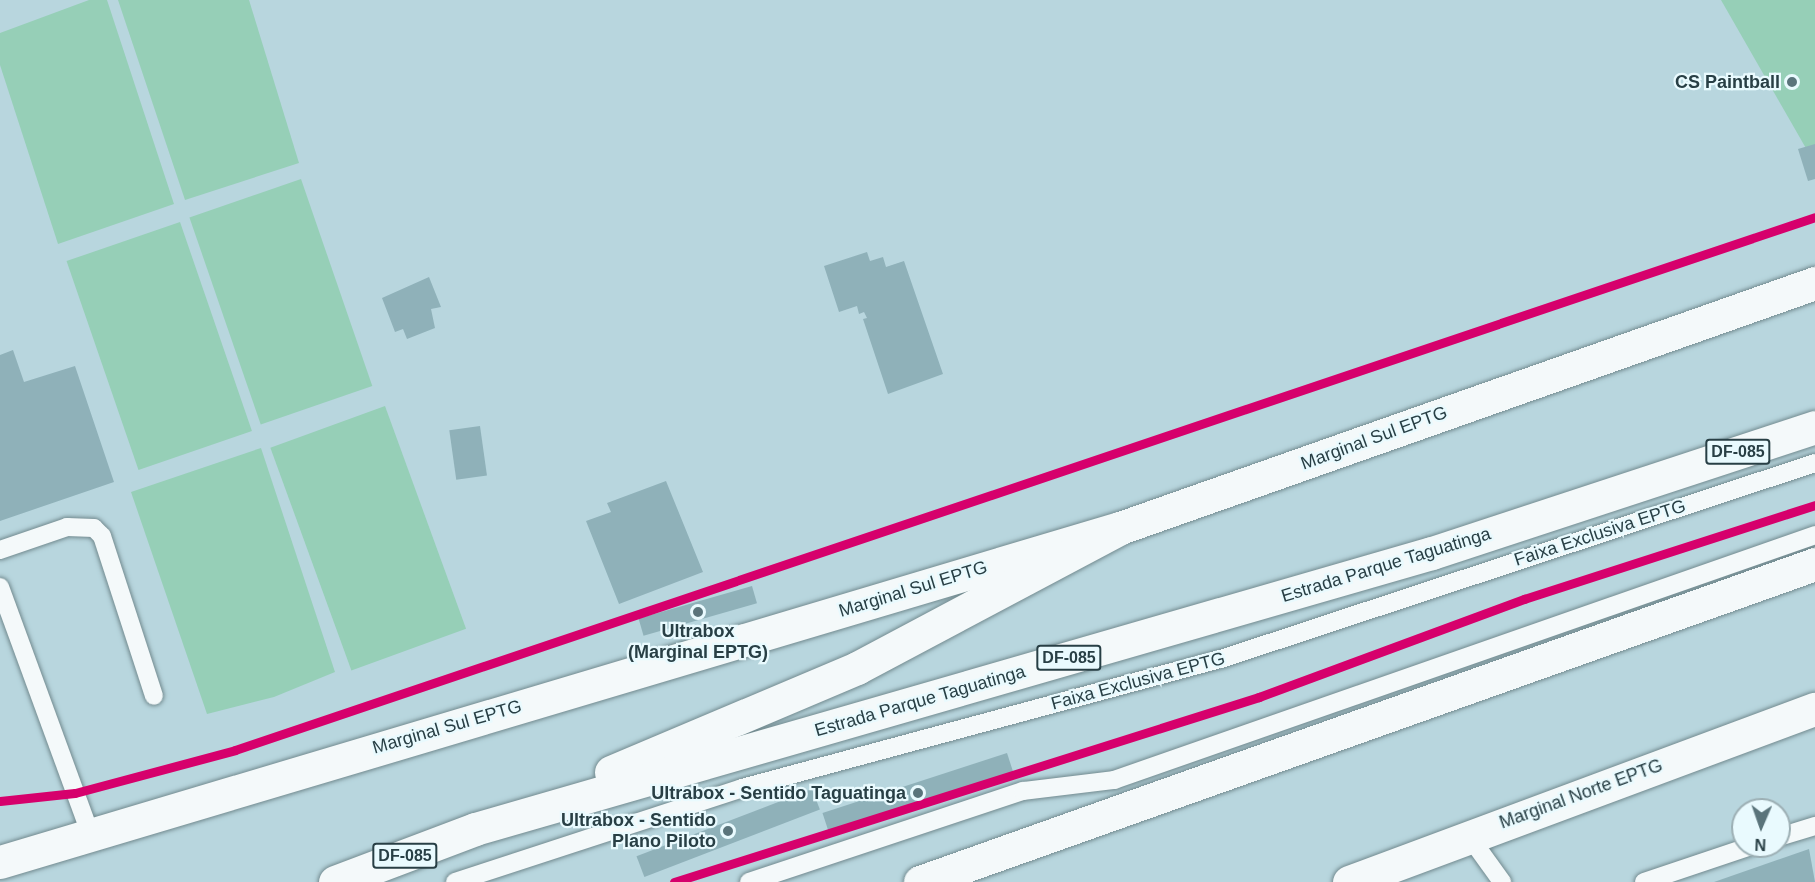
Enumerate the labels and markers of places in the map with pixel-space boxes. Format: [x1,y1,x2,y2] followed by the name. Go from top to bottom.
[1675,71,1780,93] place label: CS Paintball
[1785,75,1799,89] marker: CS Paintball
[691,605,705,619] marker: Ultrabox (Marginal EPTG)
[628,621,768,664] place label: Ultrabox (Marginal EPTG)
[651,782,906,804] place label: Ultrabox - Sentido Taguatinga
[911,786,925,800] marker: Ultrabox - Sentido Taguatinga
[561,810,716,852] place label: Ultrabox - Sentido Plano Piloto
[721,824,735,838] marker: Ultrabox - Sentido Plano Piloto

